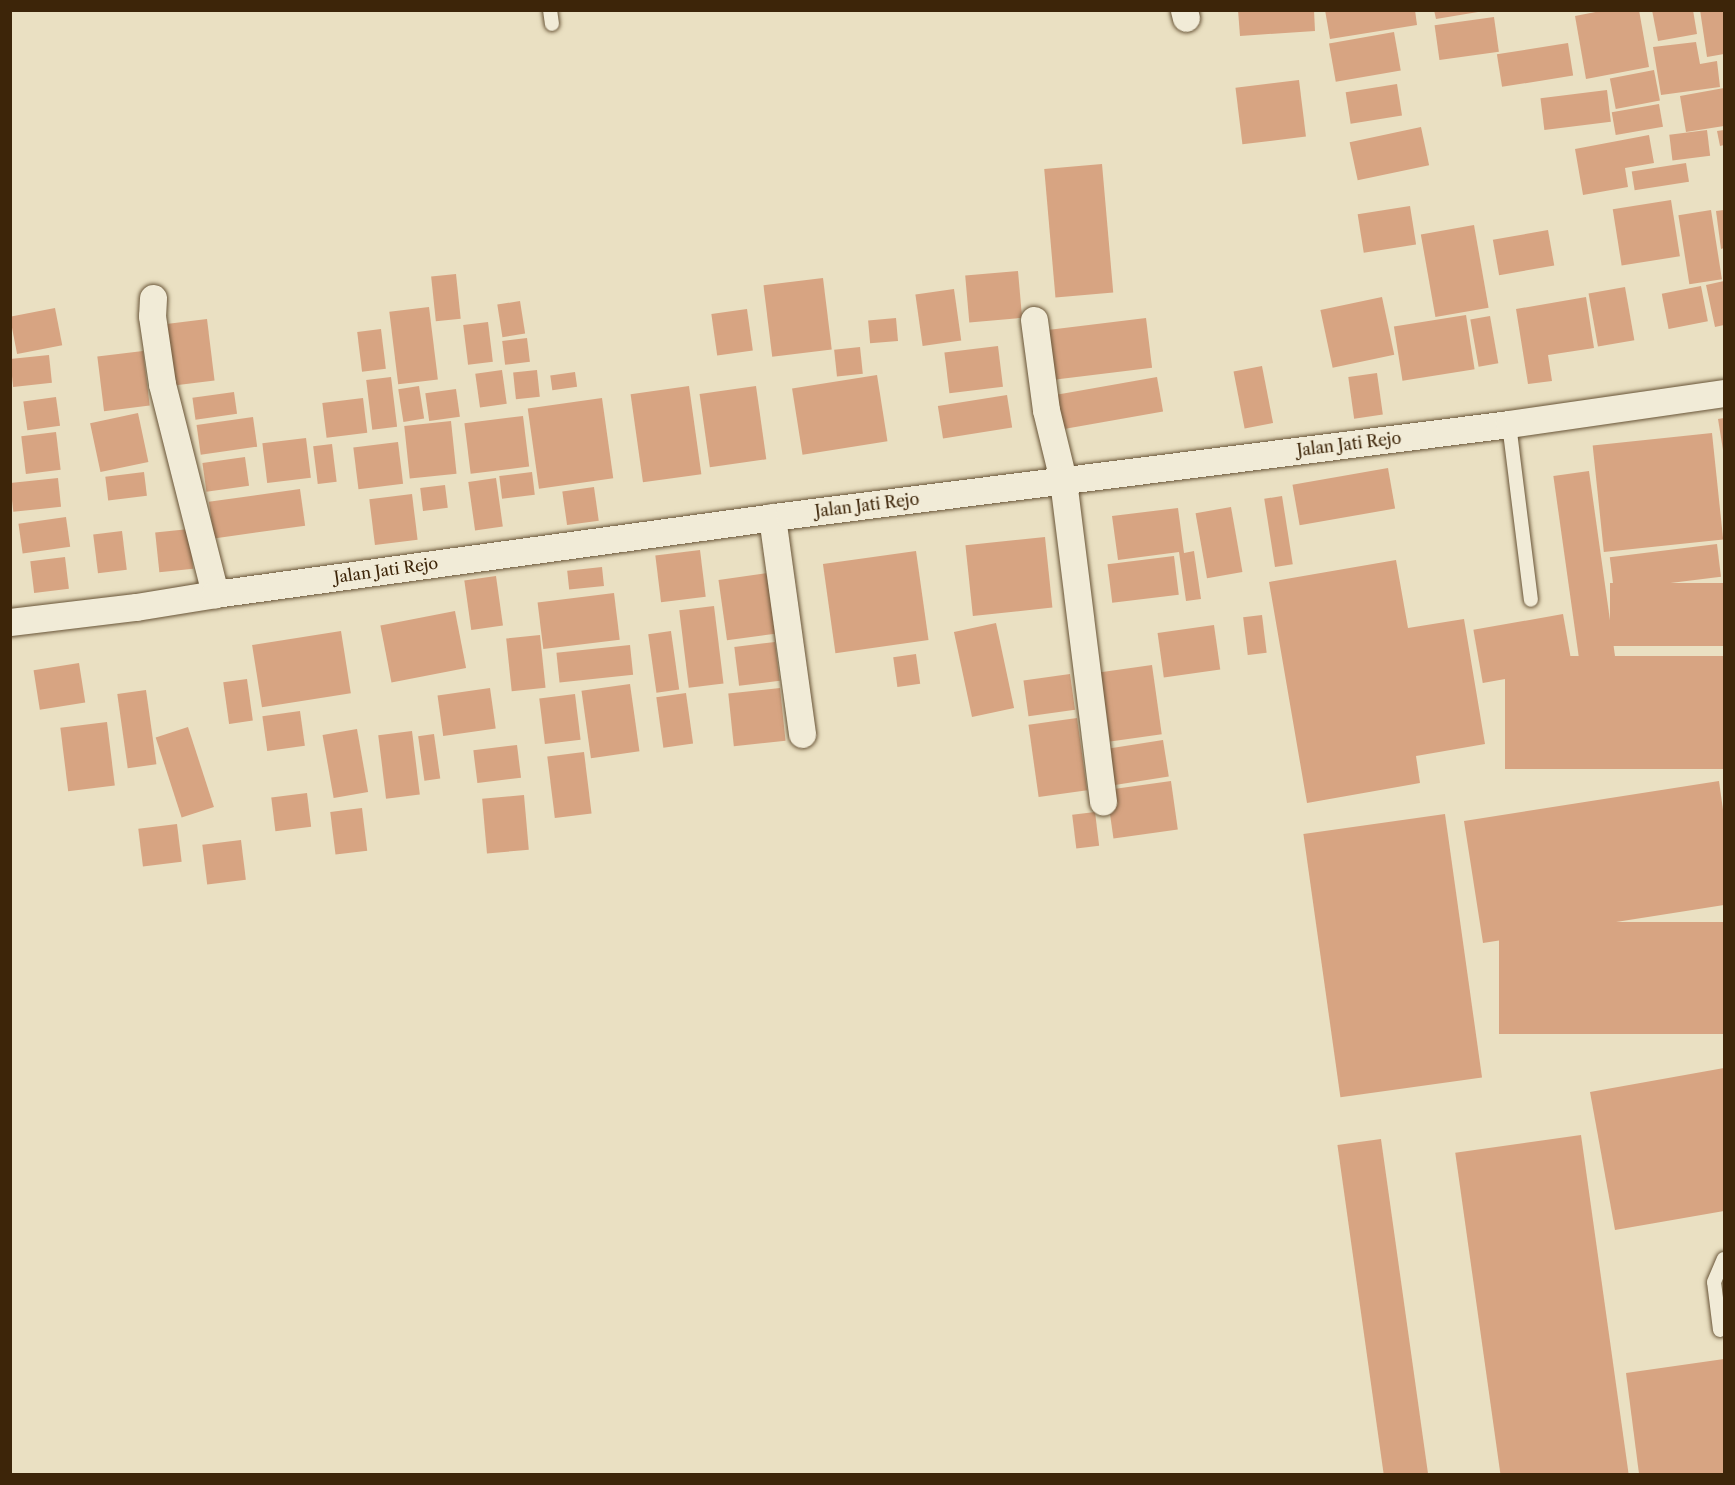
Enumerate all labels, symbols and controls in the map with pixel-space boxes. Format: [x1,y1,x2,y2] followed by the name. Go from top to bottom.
[1296,428,1402,460] street label: Jalan Jati Rejo
[814,489,920,521] street label: Jalan Jati Rejo
[333,553,439,587] street label: Jalan Jati Rejo

